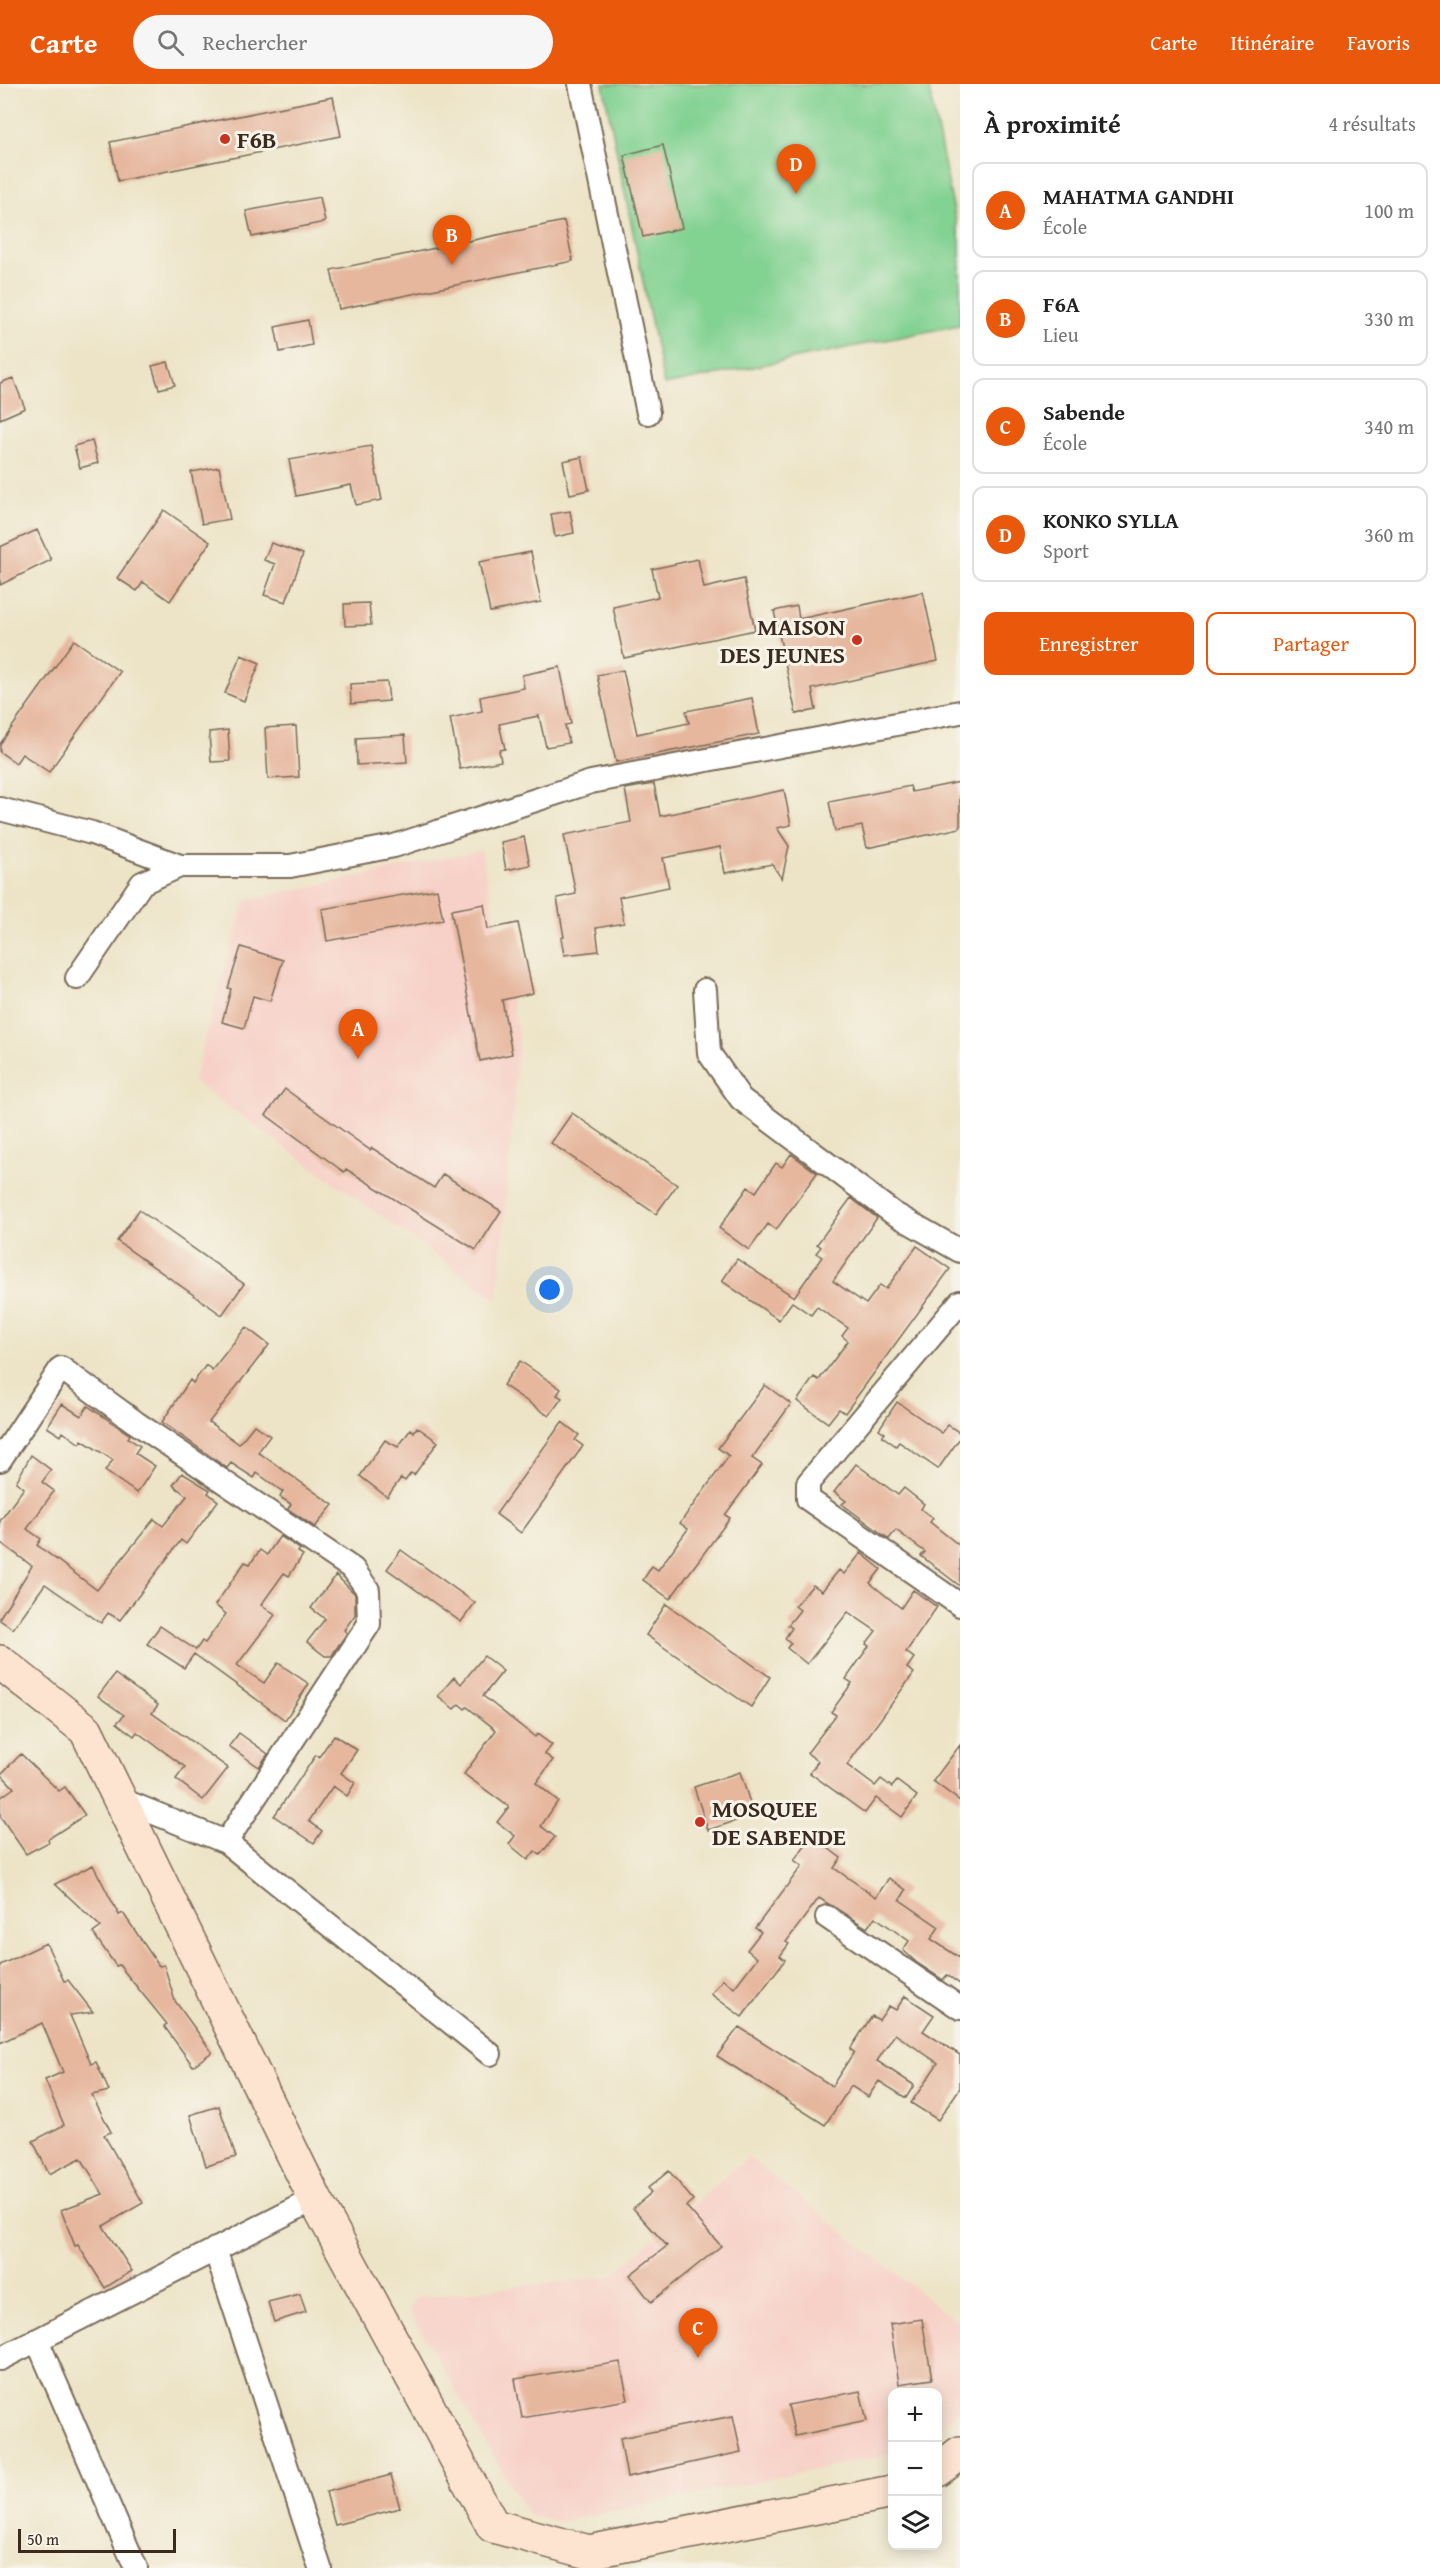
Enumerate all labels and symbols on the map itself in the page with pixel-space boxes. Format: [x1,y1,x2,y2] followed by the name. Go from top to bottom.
[237,122,277,157] place label: F6B
[218,132,232,146] marker: F6B
[776,144,816,194] pin: D
[432,216,472,265] pin: B
[720,609,845,672] place label: MAISON DES JEUNES
[850,633,864,647] marker: MAISON DES JEUNES
[338,1010,378,1059] pin: A
[535,1275,564,1304] your location
[712,1791,846,1854] place label: MOSQUEE DE SABENDE
[693,1815,707,1829] marker: MOSQUEE DE SABENDE
[678,2308,718,2358] pin: C
[18,2526,176,2554] scale bar

